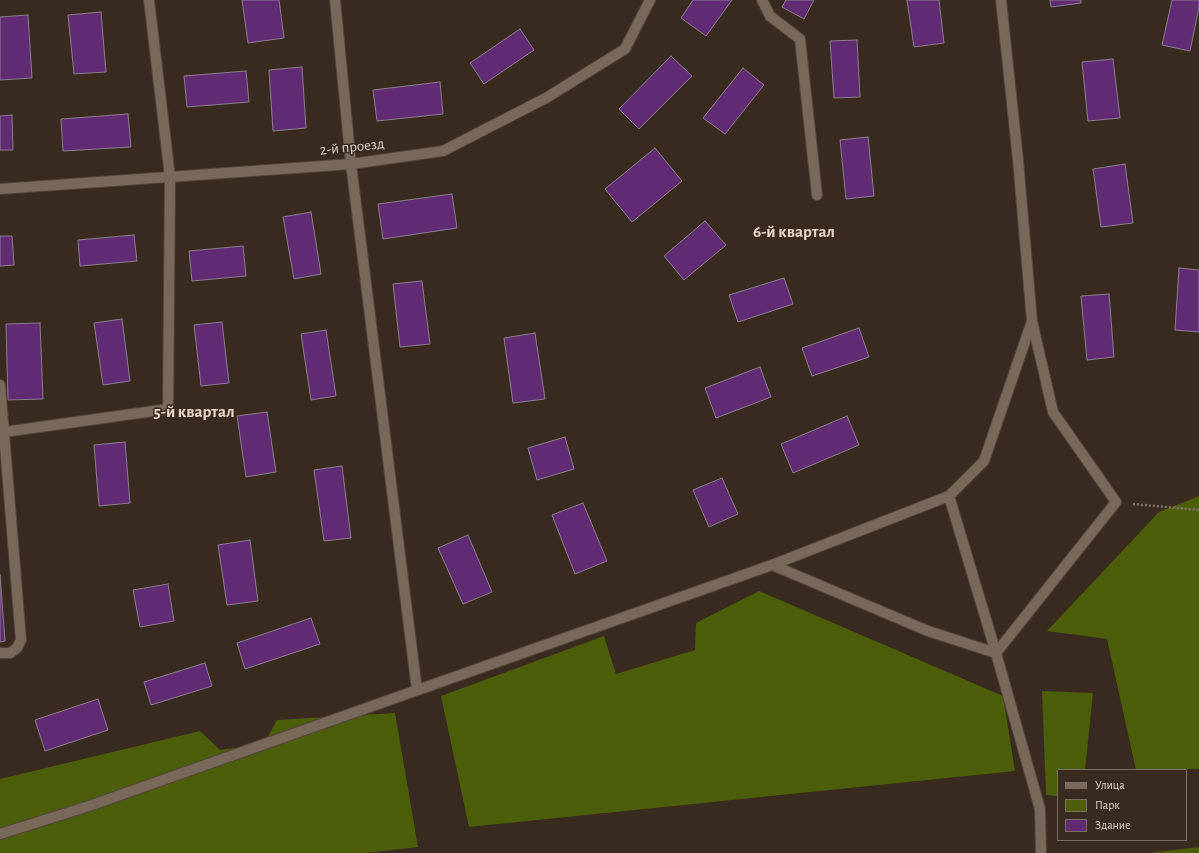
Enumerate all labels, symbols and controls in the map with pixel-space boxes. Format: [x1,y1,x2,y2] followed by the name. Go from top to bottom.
[319,135,385,159] street label: 2-й проезд
[753,222,835,242] district label: 6-й квартал
[153,402,235,422] district label: 5-й квартал
[1057,769,1187,841] legend
[1095,779,1125,791] text: Улица
[1095,799,1120,811] text: Парк
[1095,819,1131,831] text: Здание

